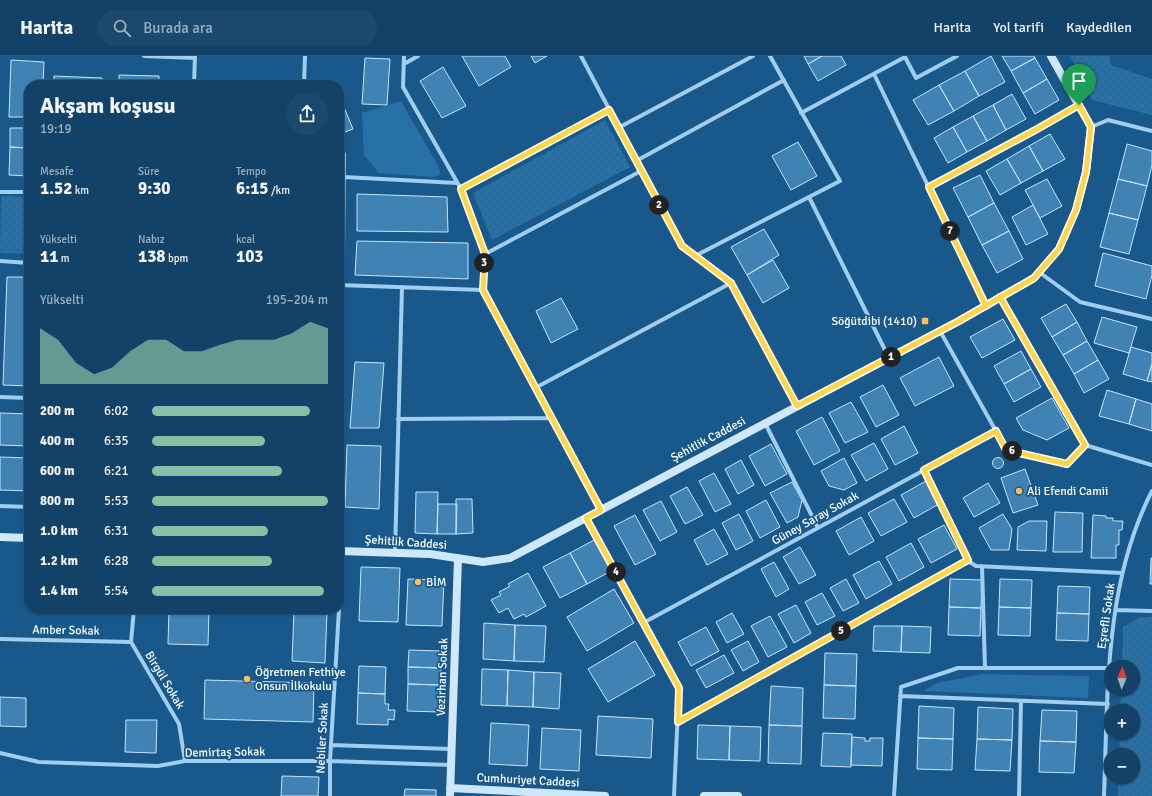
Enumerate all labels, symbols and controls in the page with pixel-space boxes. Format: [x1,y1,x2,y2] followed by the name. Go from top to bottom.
[97,10,377,46] search box
[20,16,73,40] text: Harita
[111,17,133,39] icon: search
[143,19,213,37] text: Burada ara
[934,19,971,36] text: Harita
[993,19,1044,36] text: Yol tarifi
[1066,19,1132,36] text: Kaydedilen
[1062,64,1096,105] pin
[1068,70,1090,92] icon: arrive
[40,92,175,119] text: Akşam koşusu
[286,93,328,135] button: share
[40,121,72,137] text: 19:19
[40,165,74,178] text: Mesafe
[138,165,159,178] text: Süre
[236,165,266,178] text: Tempo
[40,178,72,199] text: 1.52
[138,178,171,199] text: 9:30
[236,178,269,199] text: 6:15
[72,184,89,197] text: km
[269,184,290,197] text: /km
[649,195,669,215] pin: 2
[656,198,662,211] text: 2
[940,221,960,241] pin: 7
[947,224,953,237] text: 7
[40,233,77,246] text: Yükselti
[138,233,165,246] text: Nabız
[236,233,255,246] text: kcal
[40,246,58,267] text: 11
[138,246,166,267] text: 138
[236,246,264,267] text: 103
[58,252,70,265] text: m
[166,252,188,265] text: bpm
[474,253,494,273] pin: 3
[481,256,487,269] text: 3
[40,292,84,308] text: Yükselti
[266,292,328,308] text: 195–204 m
[831,314,917,329] place label: Söğütdibi (1410)
[920,316,930,326] marker: Söğütdibi (1410)
[881,347,901,367] pin: 1
[888,350,894,363] text: 1
[40,403,74,419] text: 200 m
[104,403,129,419] text: 6:02
[668,413,748,465] street label: Şehitlik Caddesi
[40,433,74,449] text: 400 m
[104,433,129,449] text: 6:35
[1002,441,1022,461] pin: 6
[1009,444,1015,457] text: 6
[40,463,74,479] text: 600 m
[104,463,129,479] text: 6:21
[1027,484,1108,499] place label: Ali Efendi Camii
[1014,486,1024,496] marker: Ali Efendi Camii
[769,488,861,549] street label: Güney Saray Sokak
[40,493,74,509] text: 800 m
[104,493,129,509] text: 5:53
[40,523,78,539] text: 1.0 km
[104,523,129,539] text: 6:31
[364,532,448,553] street label: Şehitlik Caddesi
[40,553,78,569] text: 1.2 km
[104,553,129,569] text: 6:28
[606,562,626,582] pin: 4
[613,565,619,578] text: 4
[426,575,446,590] place label: BİM
[413,577,423,587] marker: BİM
[1094,582,1119,650] street label: Eşrefli Sokak
[40,583,78,599] text: 1.4 km
[104,583,129,599] text: 5:54
[831,621,851,641] pin: 5
[32,622,100,639] street label: Amber Sokak
[838,624,844,637] text: 5
[434,638,451,716] street label: Vezirhan Sokak
[141,649,188,712] street label: Birgül Sokak
[1104,660,1140,696] north arrow
[1104,660,1140,784] map controls
[255,665,346,694] place label: Öğretmen Fethiye Onsun İlkokulu
[242,674,252,684] marker: Öğretmen Fethiye Onsun İlkokulu
[313,702,332,774] street label: Nebiler Sokak
[1104,704,1140,740] button: +
[185,744,265,761] street label: Demirtaş Sokak
[1104,748,1140,784] button: −
[476,770,580,791] street label: Cumhuriyet Caddesi

